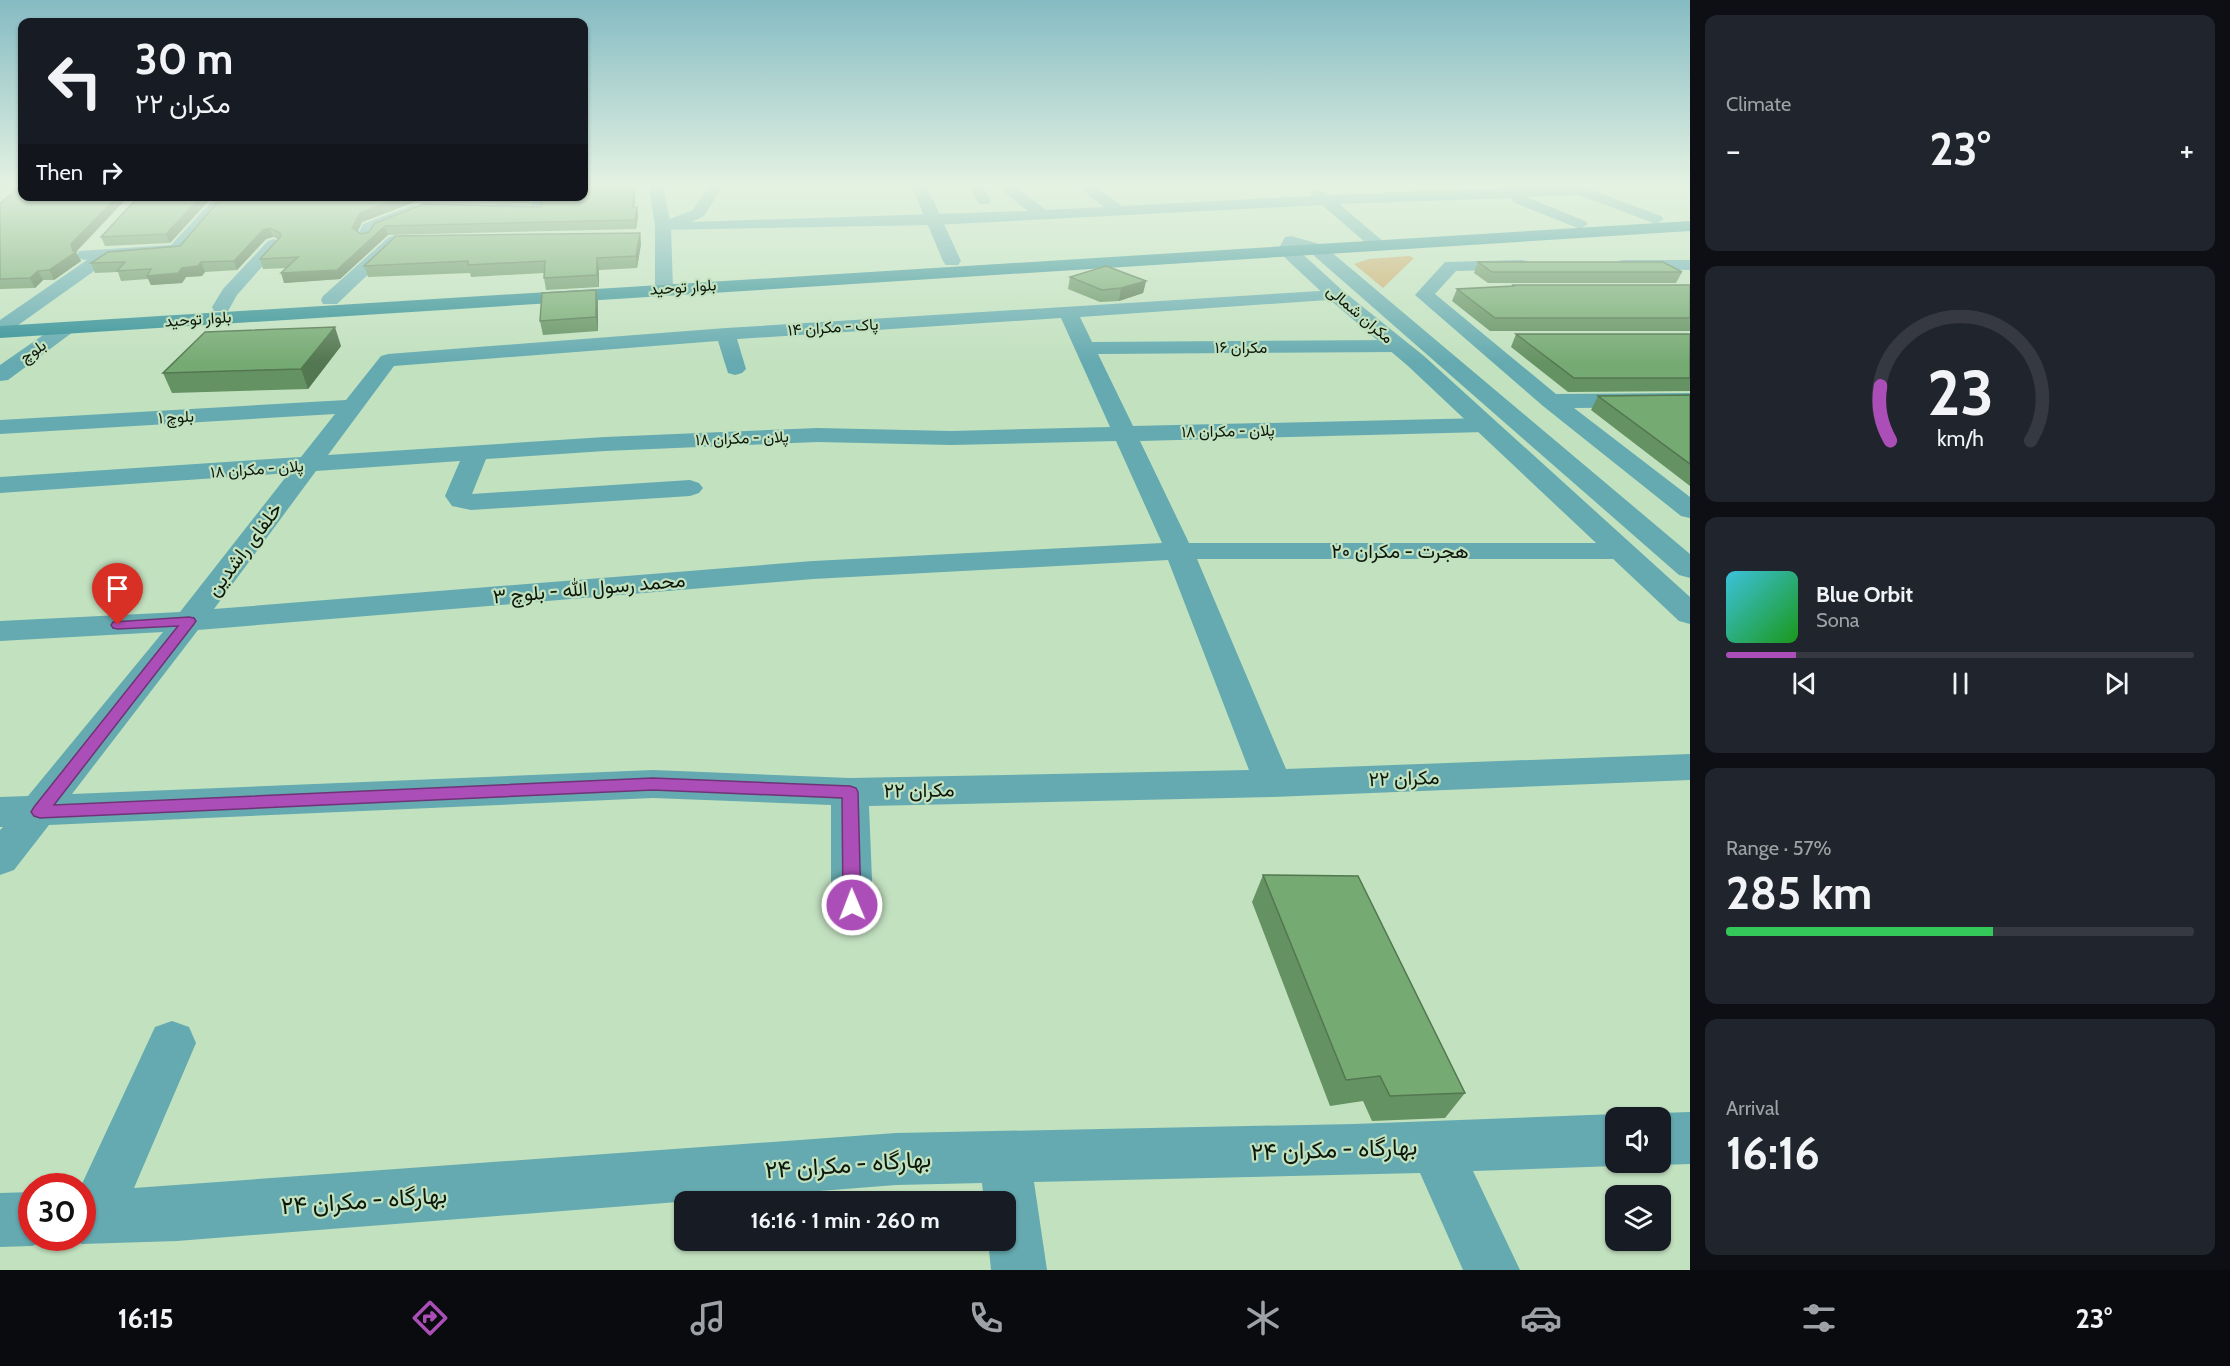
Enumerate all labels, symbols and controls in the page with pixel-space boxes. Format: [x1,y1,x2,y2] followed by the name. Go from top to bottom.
[135,33,233,85] text: 30 m
[36,42,114,120] icon: left
[135,87,231,120] text: مکران ۲۲
[1726,92,1791,116] text: Climate
[1929,122,1991,176] text: 23°
[1726,130,1741,170] text: −
[2179,130,2194,170] text: +
[95,156,128,189] icon: right
[36,159,83,186] text: Then
[649,275,717,300] street label: بلوار توحید
[1322,281,1397,348] street label: مکران شمالی
[164,307,232,332] street label: بلوار توحید
[787,314,879,342] street label: پاک - مکران ۱۴
[16,335,51,368] street label: بلوچ
[1215,338,1267,358] street label: مکران ۱۶
[1927,355,1993,431] text: 23
[158,407,195,429] street label: بلوچ ۱
[1181,421,1275,443] street label: پلان - مکران ۱۸
[1937,425,1983,451] text: km/h
[695,427,789,451] street label: پلان - مکران ۱۸
[210,456,304,484] street label: پلان - مکران ۱۸
[201,497,288,601] street label: خلفای راشدین
[1331,539,1469,564] street label: هجرت - مکران ۲۰
[92,563,143,625] pin
[492,568,686,610] street label: محمد رسول الله - بلوچ ۳
[101,572,134,605] icon: arrive
[1816,581,1913,608] text: Blue Orbit
[1816,608,1859,632] text: Sona
[1788,667,1821,700] icon: previous
[1944,667,1977,700] icon: pause
[2100,667,2133,700] icon: next
[1368,765,1440,792] street label: مکران ۲۲
[883,777,955,804] street label: مکران ۲۲
[1726,836,1832,860] text: Range · 57%
[1726,866,1872,920] text: 285 km
[820,873,884,937] position arrow
[1726,1096,1779,1120] text: Arrival
[1605,1107,1671,1251] map controls
[1605,1107,1671,1173] button: sound
[1726,1126,1820,1180] text: 16:16
[1250,1132,1418,1167] street label: بهارگاه - مکران ۲۴
[764,1144,932,1185] street label: بهارگاه - مکران ۲۴
[18,1173,96,1251] speed limit sign: 30
[280,1180,448,1221] street label: بهارگاه - مکران ۲۴
[1605,1185,1671,1251] button: layers
[750,1207,940,1234] text: 16:16 · 1 min · 260 m
[409,1297,451,1339] icon: directions
[687,1297,729,1339] icon: music
[965,1297,1007,1339] icon: phone
[1242,1297,1284,1339] icon: climate
[1520,1297,1562,1339] icon: car
[1798,1297,1840,1339] icon: filters
[118,1302,173,1335] text: 16:15
[2075,1302,2112,1335] text: 23°

